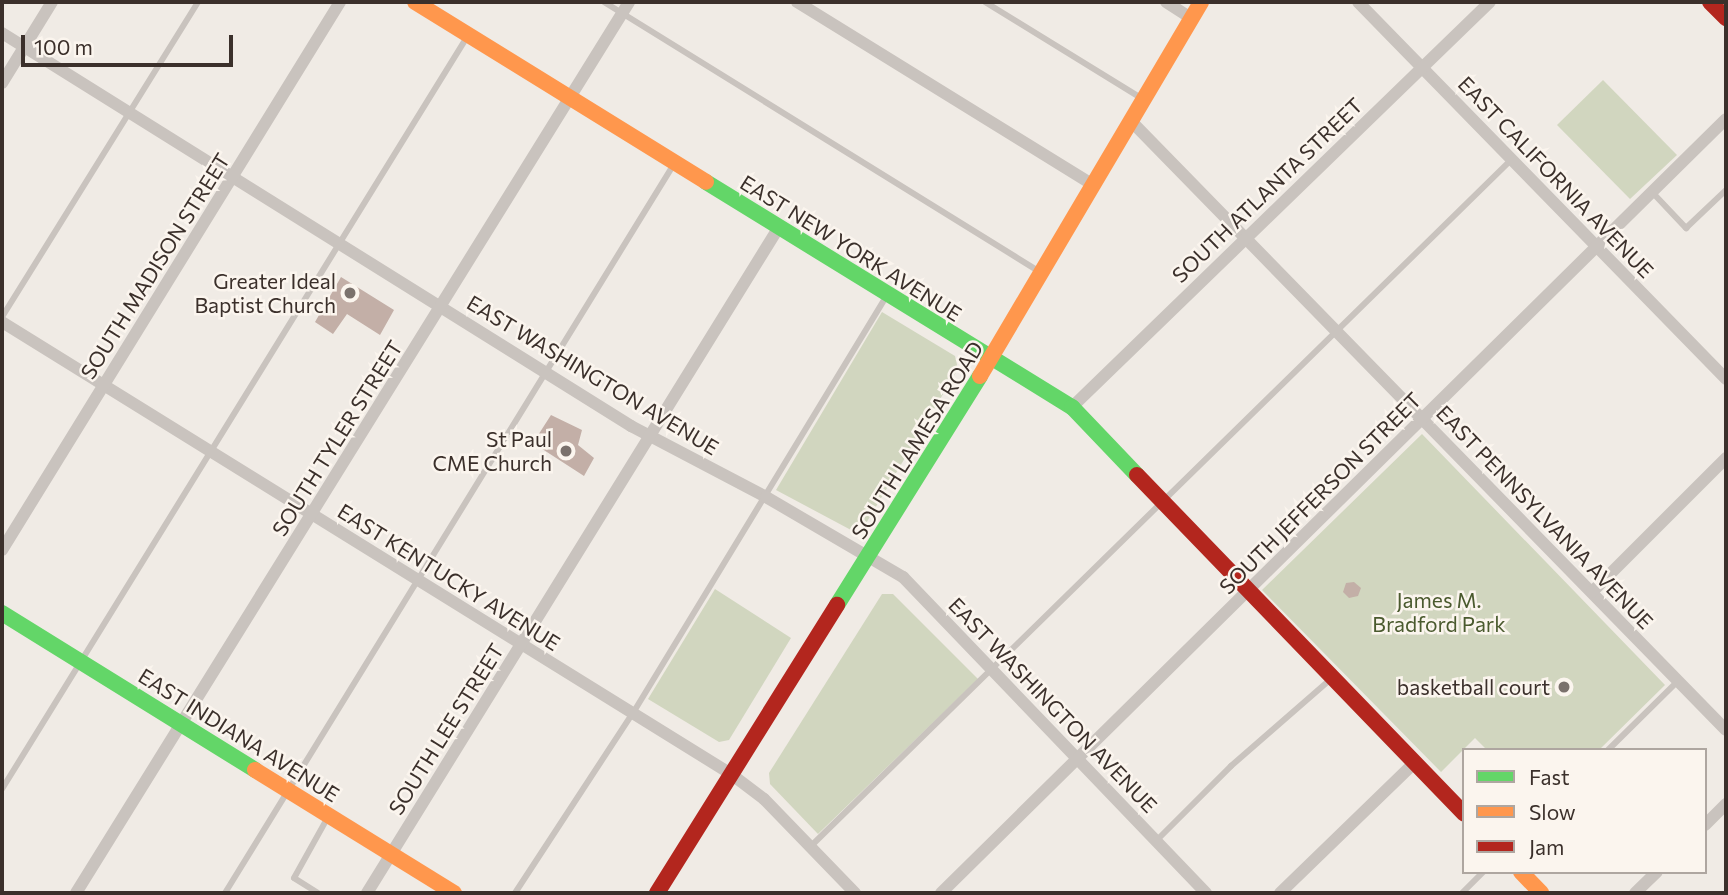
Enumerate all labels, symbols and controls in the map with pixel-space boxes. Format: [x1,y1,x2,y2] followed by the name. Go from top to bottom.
[24,21,236,65] scale bar
[34,34,93,59] text: 100 m
[1453,71,1659,283] street label: EAST CALIFORNIA AVENUE
[1167,93,1367,287] street label: SOUTH ATLANTA STREET
[75,149,235,383] street label: SOUTH MADISON STREET
[736,170,966,326] street label: EAST NEW YORK AVENUE
[194,268,336,318] place label: Greater Ideal Baptist Church
[342,285,358,301] marker: Greater Ideal Baptist Church
[463,290,723,460] street label: EAST WASHINGTON AVENUE
[267,336,407,540] street label: SOUTH TYLER STREET
[846,337,988,543] street label: SOUTH LAMESA ROAD
[1214,387,1426,599] street label: SOUTH JEFFERSON STREET
[1431,400,1659,634] street label: EAST PENNSYLVANIA AVENUE
[432,426,552,476] place label: St Paul CME Church
[558,443,574,459] marker: St Paul CME Church
[333,498,565,656] street label: EAST KENTUCKY AVENUE
[1372,587,1506,637] park label: James M. Bradford Park
[944,592,1162,818] street label: EAST WASHINGTON AVENUE
[383,639,509,819] street label: SOUTH LEE STREET
[134,663,344,807] street label: EAST INDIANA AVENUE
[1397,674,1550,700] place label: basketball court
[1556,679,1572,695] marker: basketball court
[1462,748,1707,874] legend
[1529,764,1570,789] text: Fast
[1529,799,1576,824] text: Slow
[1529,834,1564,859] text: Jam

